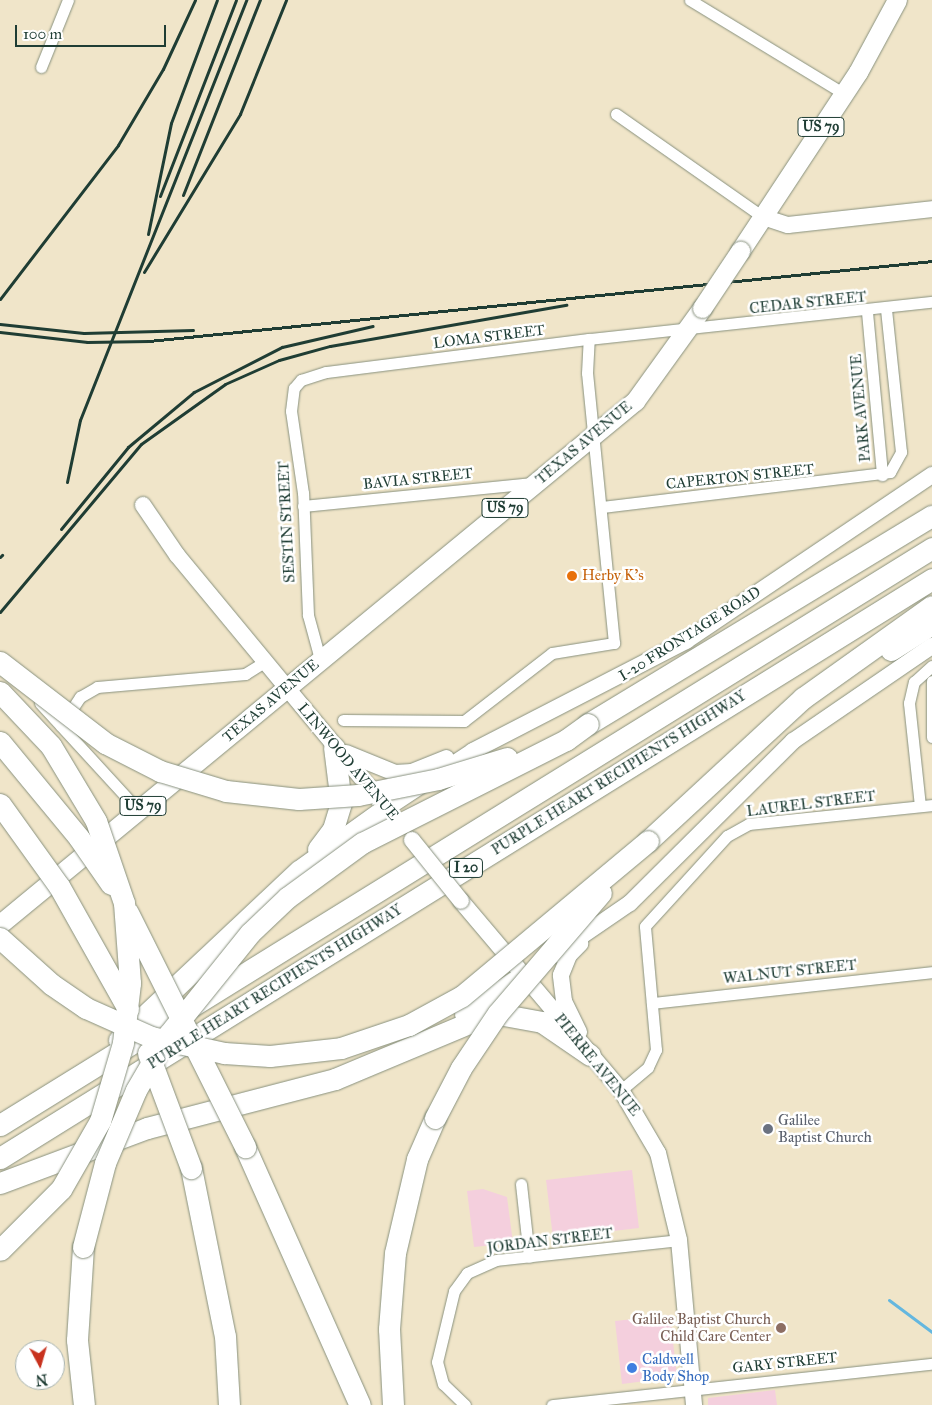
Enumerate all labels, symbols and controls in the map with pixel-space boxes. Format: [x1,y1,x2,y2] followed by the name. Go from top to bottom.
[18,15,169,47] scale bar
[23,25,62,43] text: 100 m
[797,115,845,138] road number: US 79
[749,288,867,318] street label: CEDAR STREET
[432,321,546,353] street label: LOMA STREET
[847,353,875,463] street label: PARK AVENUE
[532,398,636,488] street label: TEXAS AVENUE
[665,460,815,494] street label: CAPERTON STREET
[275,461,299,583] street label: SESTIN STREET
[362,464,474,494] street label: BAVIA STREET
[481,496,529,520] road number: US 79
[582,567,644,585] place label: Herby K's
[566,570,578,582] marker: Herby K's
[616,583,764,685] street label: I-20 FRONTAGE ROAD
[219,656,323,746] street label: TEXAS AVENUE
[488,687,750,859] street label: PURPLE HEART RECIPIENTS HIGHWAY
[294,700,402,824] street label: LINWOOD AVENUE
[746,787,876,821] street label: LAUREL STREET
[119,794,167,818] road number: US 79
[448,856,484,880] road number: I 20
[144,901,406,1073] street label: PURPLE HEART RECIPIENTS HIGHWAY
[722,956,858,988] street label: WALNUT STREET
[550,1010,644,1120] street label: PIERRE AVENUE
[778,1111,872,1146] place label: Galilee Baptist Church
[762,1123,774,1135] marker: Galilee Baptist Church
[486,1224,614,1258] street label: JORDAN STREET
[632,1310,771,1345] place label: Galilee Baptist Church Child Care Center
[775,1322,787,1334] marker: Galilee Baptist Church Child Care Center
[15,1340,65,1390] north arrow
[732,1349,838,1377] street label: GARY STREET
[642,1350,709,1385] place label: Caldwell Body Shop
[626,1362,638,1374] marker: Caldwell Body Shop
[35,1370,48,1388] text: N

